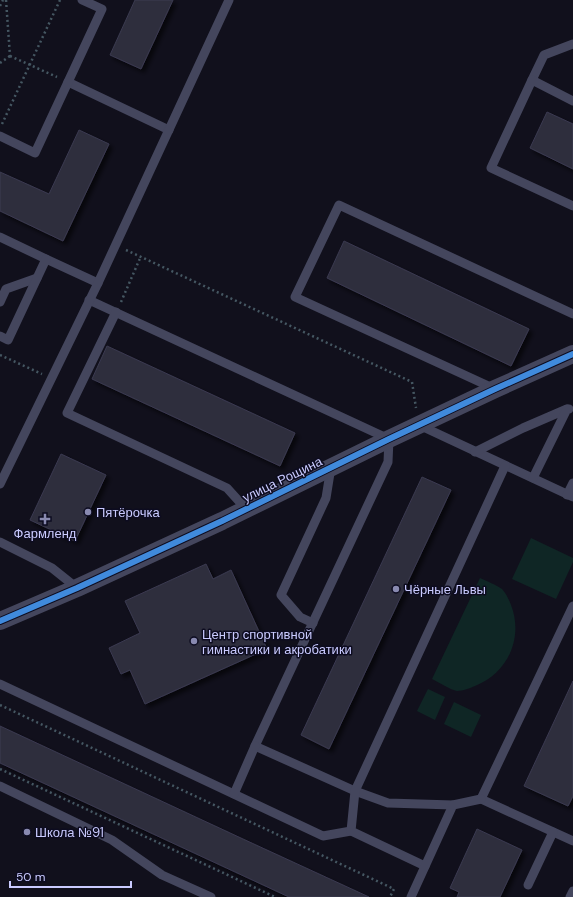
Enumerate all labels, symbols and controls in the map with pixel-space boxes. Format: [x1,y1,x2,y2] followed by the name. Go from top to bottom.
[239,452,326,506] street label: улица Рощина
[96,504,160,521] place label: Пятёрочка
[83,507,93,517] marker: Пятёрочка
[40,514,50,524] marker: Фармленд
[14,525,77,542] place label: Фармленд
[404,581,486,598] place label: Чёрные Львы
[391,584,401,594] marker: Чёрные Львы
[202,626,352,658] place label: Центр спортивной гимнастики и акробатики
[189,636,199,646] marker: Центр спортивной гимнастики и акробатики
[35,824,104,841] place label: Школа №91
[22,827,32,837] marker: Школа №91
[10,863,131,889] scale bar
[16,869,45,885] text: 50 m

